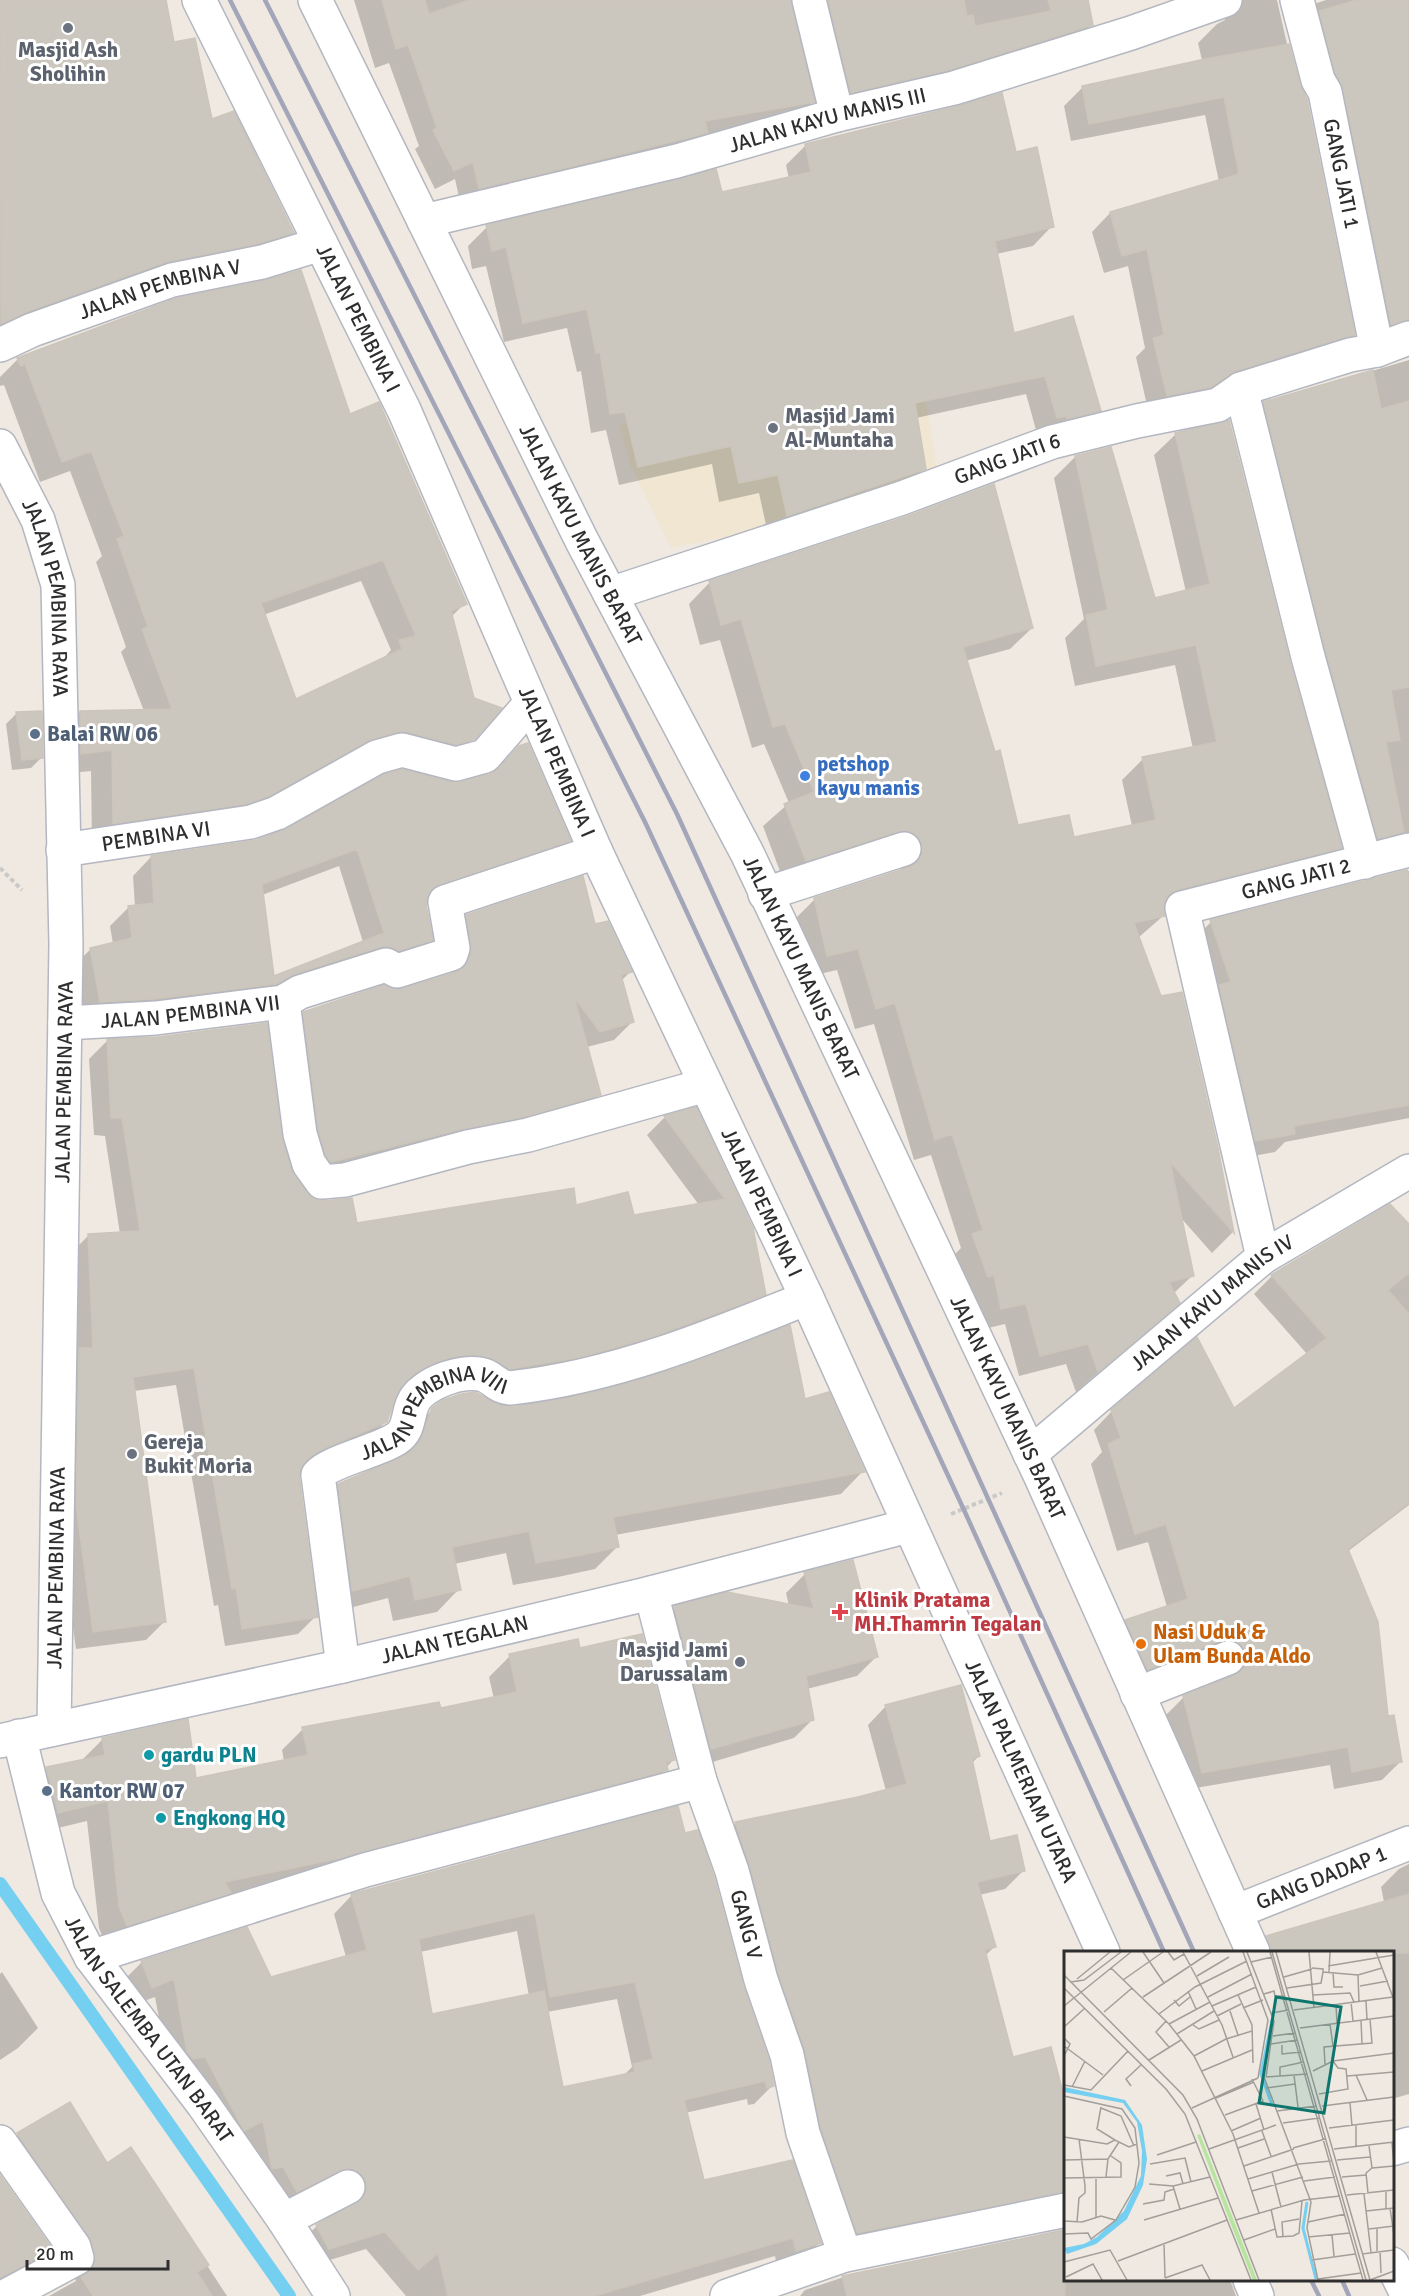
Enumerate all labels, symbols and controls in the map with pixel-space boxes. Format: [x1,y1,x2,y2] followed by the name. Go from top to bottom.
[61,21,75,35] marker: Masjid Ash Sholihin
[18,37,118,87] place label: Masjid Ash Sholihin
[726,82,929,158] street label: JALAN KAYU MANIS III
[1318,116,1365,231] street label: GANG JATI 1
[310,240,406,397] street label: JALAN PEMBINA I
[75,254,243,325] street label: JALAN PEMBINA V
[785,403,895,453] place label: Masjid Jami Al-Muntaha
[513,420,648,650] street label: JALAN KAYU MANIS BARAT
[766,421,780,435] marker: Masjid Jami Al-Muntaha
[951,427,1063,490] street label: GANG JATI 6
[16,494,73,697] street label: JALAN PEMBINA RAYA
[513,682,601,841] street label: JALAN PEMBINA I
[47,721,158,747] place label: Balai RW 06
[28,727,42,741] marker: Balai RW 06
[817,751,920,801] place label: petshop kayu manis
[798,769,812,783] marker: petshop kayu manis
[100,815,212,857] street label: PEMBINA VI
[737,851,865,1084] street label: JALAN KAYU MANIS BARAT
[1239,852,1353,905] street label: GANG JATI 2
[49,980,79,1183] street label: JALAN PEMBINA RAYA
[100,989,282,1034] street label: JALAN PEMBINA VII
[715,1124,808,1281] street label: JALAN PEMBINA I
[1125,1229,1298,1376] street label: JALAN KAYU MANIS IV
[944,1291,1072,1524] street label: JALAN KAYU MANIS BARAT
[357,1360,511,1466] street label: JALAN PEMBINA VIII
[144,1429,252,1479] place label: Gereja Bukit Moria
[125,1447,139,1461] marker: Gereja Bukit Moria
[41,1466,71,1669] street label: JALAN PEMBINA RAYA
[854,1587,1042,1637] place label: Klinik Pratama MH.Thamrin Tegalan
[831,1603,849,1621] marker: Klinik Pratama MH.Thamrin Tegalan
[378,1609,531,1670] street label: JALAN TEGALAN
[1153,1619,1311,1669] place label: Nasi Uduk & Ulam Bunda Aldo
[618,1637,728,1687] place label: Masjid Jami Darussalam
[1134,1637,1148,1651] marker: Nasi Uduk & Ulam Bunda Aldo
[733,1655,747,1669] marker: Masjid Jami Darussalam
[959,1655,1083,1887] street label: JALAN PALMERIAM UTARA
[161,1742,257,1768] place label: gardu PLN
[142,1748,156,1762] marker: gardu PLN
[59,1778,185,1804] place label: Kantor RW 07
[40,1784,54,1798] marker: Kantor RW 07
[173,1805,285,1831] place label: Engkong HQ
[154,1811,168,1825] marker: Engkong HQ
[1252,1840,1391,1915] street label: GANG DADAP 1
[725,1887,768,1962] street label: GANG V
[59,1911,239,2148] street label: JALAN SALEMBA UTAN BARAT
[1064,1951,1394,2281] inset map
[27,2233,168,2271] scale bar
[36,2243,74,2265] text: 20 m

